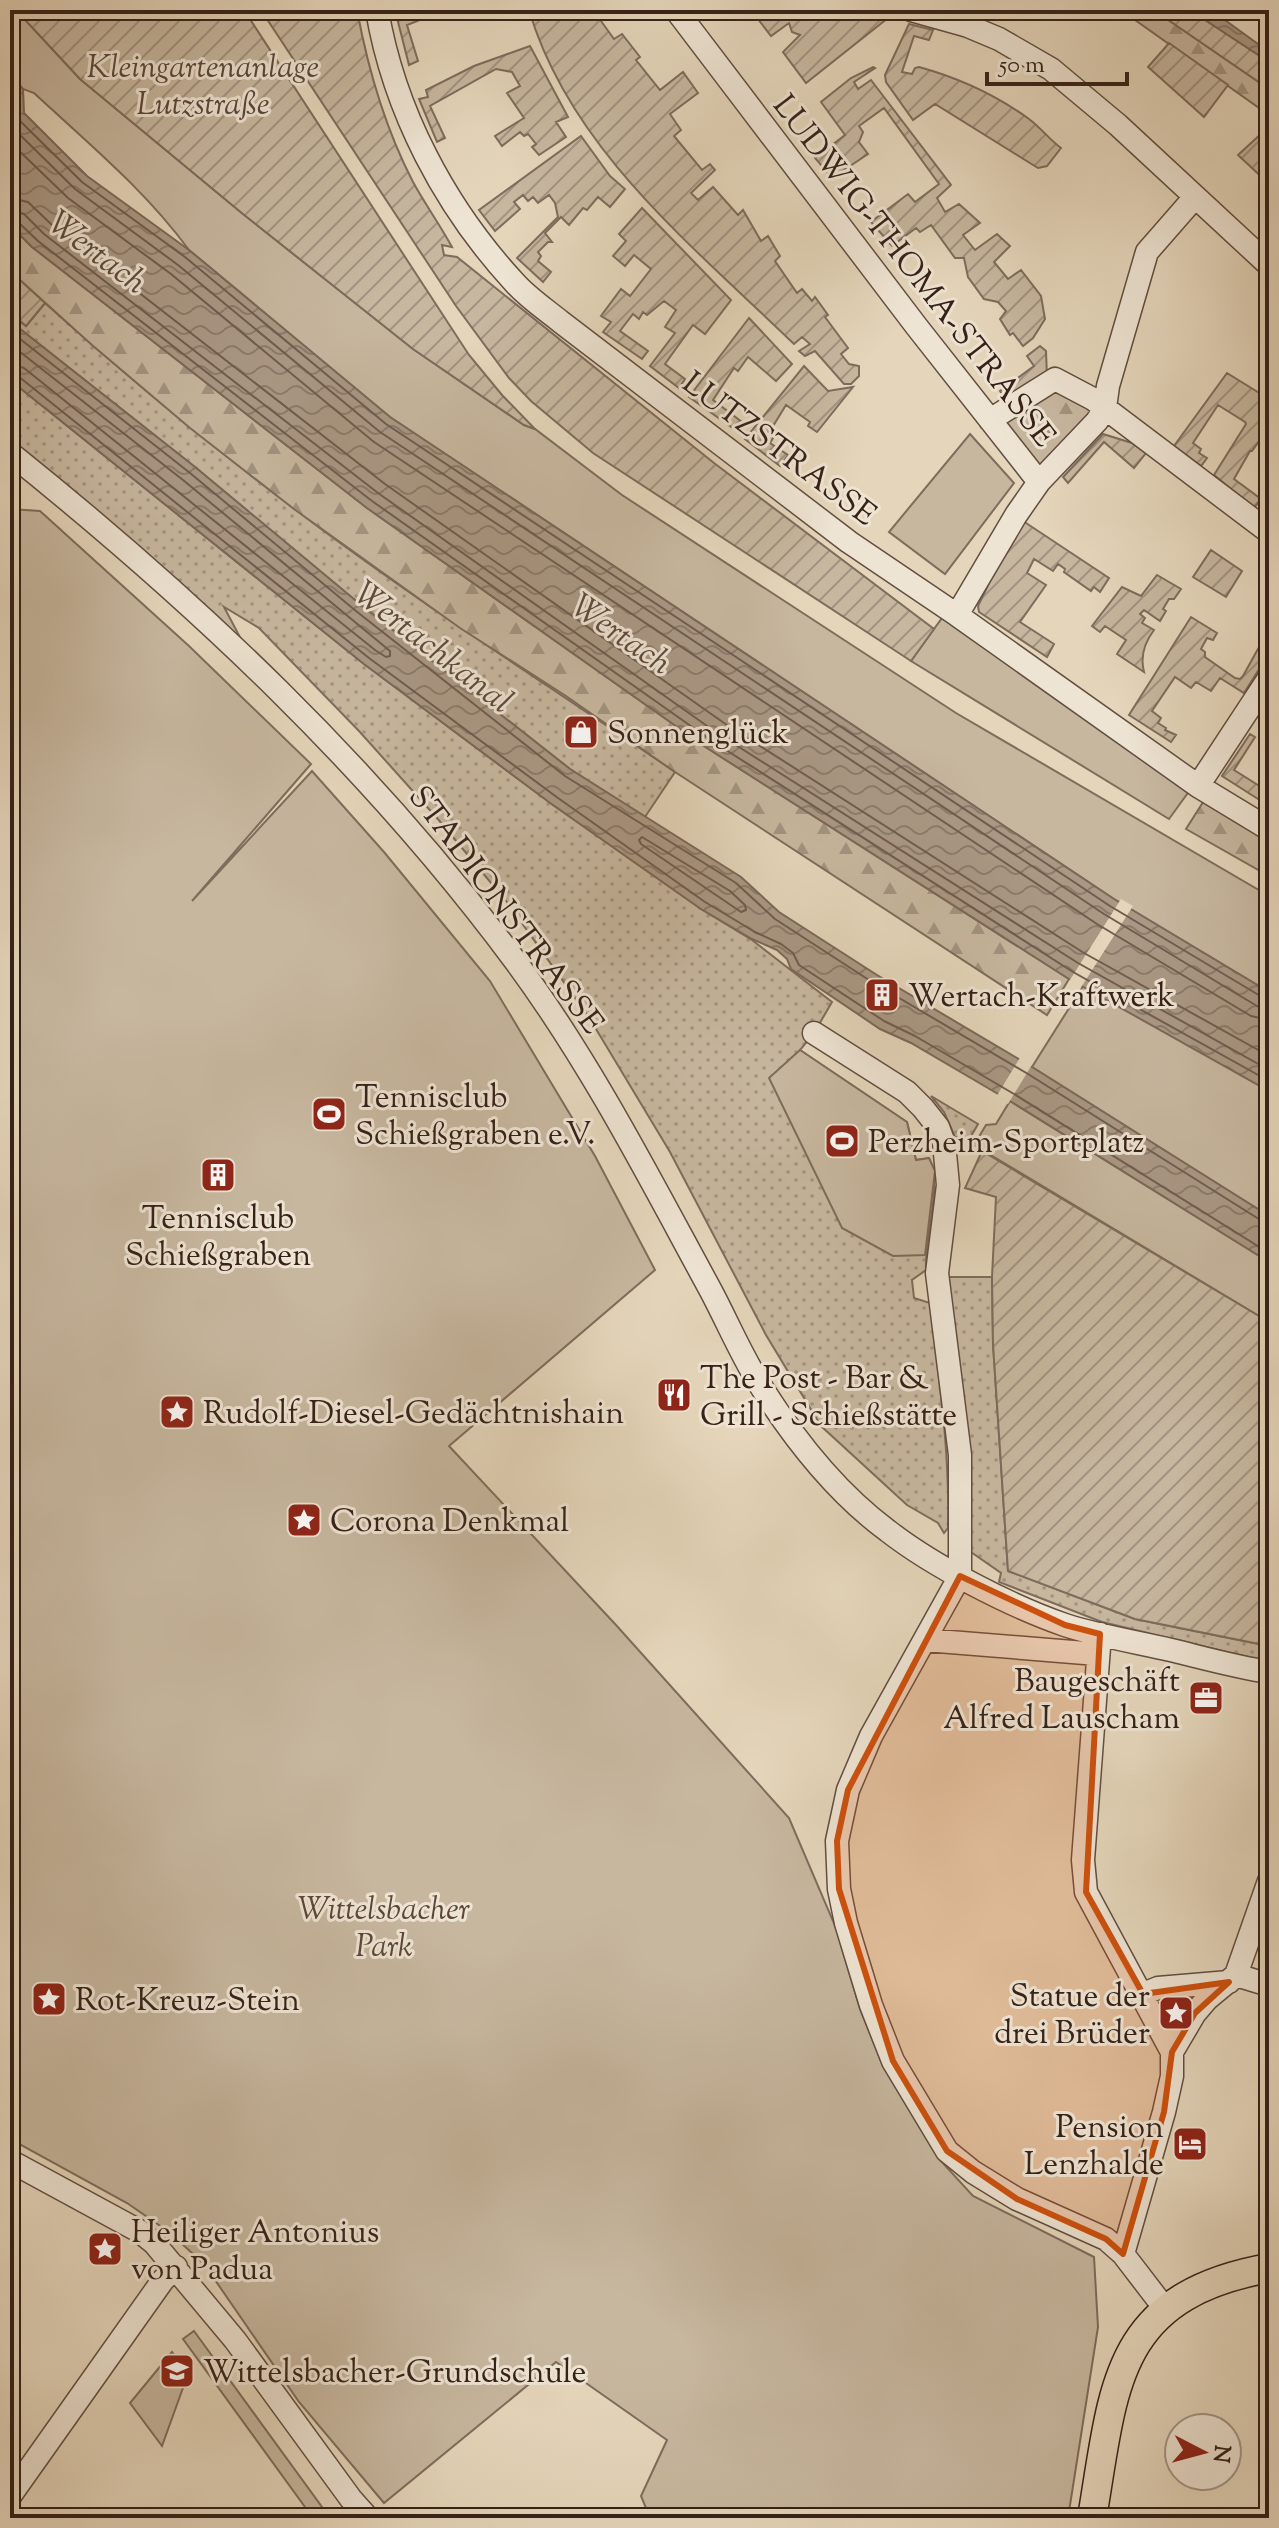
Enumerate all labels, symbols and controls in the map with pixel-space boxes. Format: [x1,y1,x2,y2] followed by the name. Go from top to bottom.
[987,36,1127,86] scale bar
[87,46,319,129] park label: Kleingartenanlage Lutzstraße
[997,49,1045,83] text: 50 m
[760,86,1065,458] street label: LUDWIG-THOMA-STRASSE
[36,200,156,308] water label: Wertach
[672,362,885,539] street label: LUTZSTRASSE
[342,571,522,727] water label: Wertachkanal
[559,583,681,689] water label: Wertach
[607,712,789,758] place label: Sonnenglück
[562,713,600,751] shop icon: Sonnenglück
[396,777,613,1045] street label: STADIONSTRASSE
[908,975,1175,1021] place label: Wertach-Kraftwerk
[863,976,901,1014] building icon: Wertach-Kraftwerk
[355,1076,595,1159] place label: Tennisclub Schießgraben e.V.
[310,1095,348,1133] sports icon: Tennisclub Schießgraben e.V.
[868,1121,1144,1167] place label: Perzheim-Sportplatz
[823,1122,861,1160] sports icon: Perzheim-Sportplatz
[199,1156,237,1194] building icon: Tennisclub Schießgraben
[125,1197,311,1280] place label: Tennisclub Schießgraben
[700,1357,957,1440] place label: The Post - Bar & Grill - Schießstätte
[655,1376,693,1414] restaurant icon: The Post - Bar & Grill - Schießstätte
[203,1392,624,1438] place label: Rudolf-Diesel-Gedächtnishain
[158,1393,196,1431] place icon: Rudolf-Diesel-Gedächtnishain
[330,1500,569,1546] place label: Corona Denkmal
[285,1501,323,1539] place icon: Corona Denkmal
[943,1660,1180,1743] place label: Baugeschäft Alfred Lauscham
[1187,1679,1225,1717] office icon: Baugeschäft Alfred Lauscham
[298,1888,470,1971] park label: Wittelsbacher Park
[994,1975,1150,2058] place label: Statue der drei Brüder
[75,1979,300,2025] place label: Rot-Kreuz-Stein
[30,1980,68,2018] place icon: Rot-Kreuz-Stein
[1157,1994,1195,2032] place icon: Statue der drei Brüder
[1024,2106,1164,2189] place label: Pension Lenzhalde
[1171,2125,1209,2163] hotel icon: Pension Lenzhalde
[131,2211,379,2294] place label: Heiliger Antonius von Padua
[86,2230,124,2268] place icon: Heiliger Antonius von Padua
[203,2351,586,2397] place label: Wittelsbacher-Grundschule
[158,2352,196,2390] school or university icon: Wittelsbacher-Grundschule
[1163,2412,1243,2492] north arrow
[1203,2443,1237,2465] text: N

